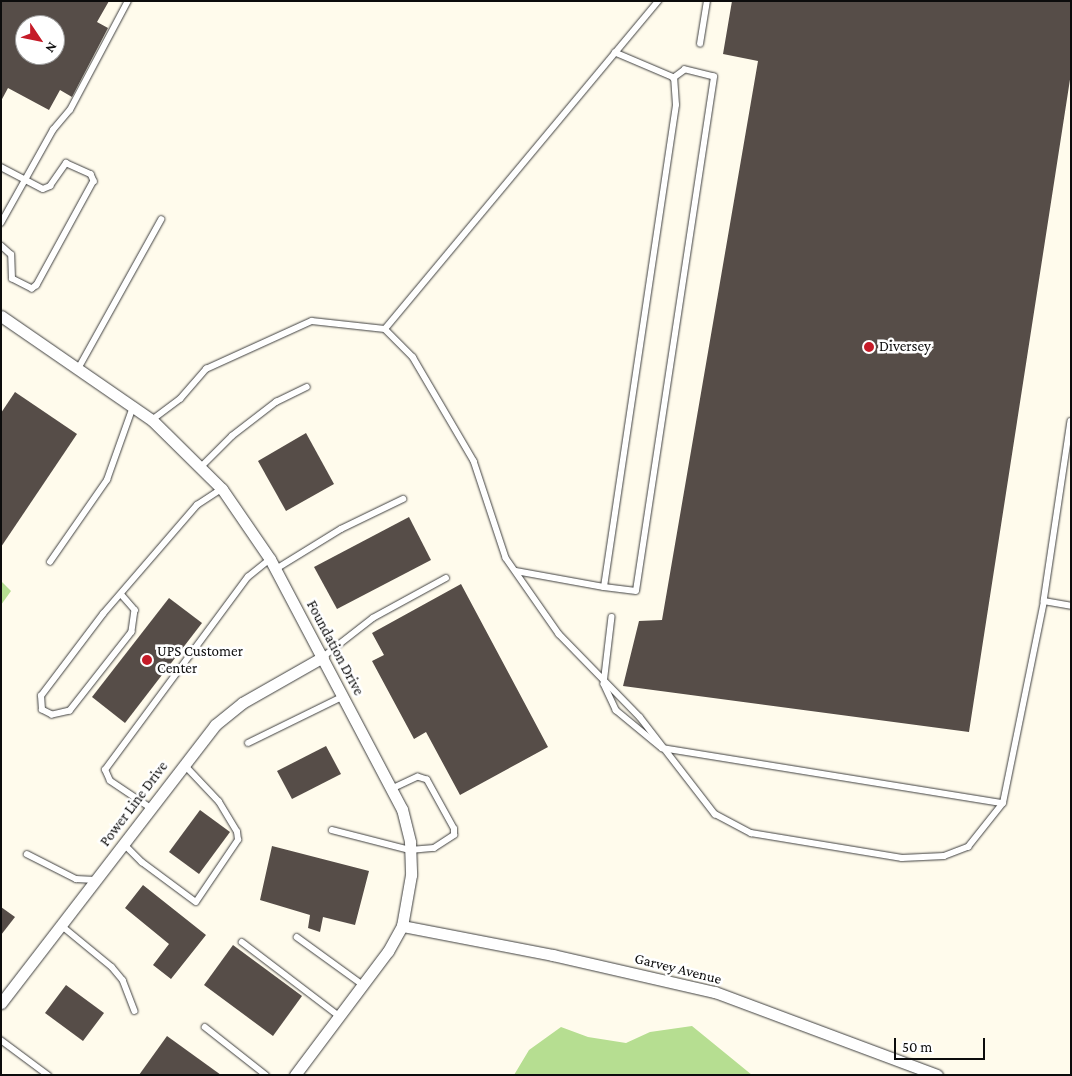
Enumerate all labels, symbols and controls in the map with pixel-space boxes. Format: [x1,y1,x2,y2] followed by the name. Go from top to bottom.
[15,15,65,65] north arrow
[42,39,61,56] text: N
[879,338,931,356] place label: Diversey
[863,341,875,353] marker: Diversey
[302,597,368,699] street label: Foundation Drive
[157,642,243,677] place label: UPS Customer Center
[141,654,153,666] marker: UPS Customer Center
[96,758,172,850] street label: Power Line Drive
[633,949,723,989] street label: Garvey Avenue
[897,1028,988,1060] scale bar
[902,1039,932,1055] text: 50 m

